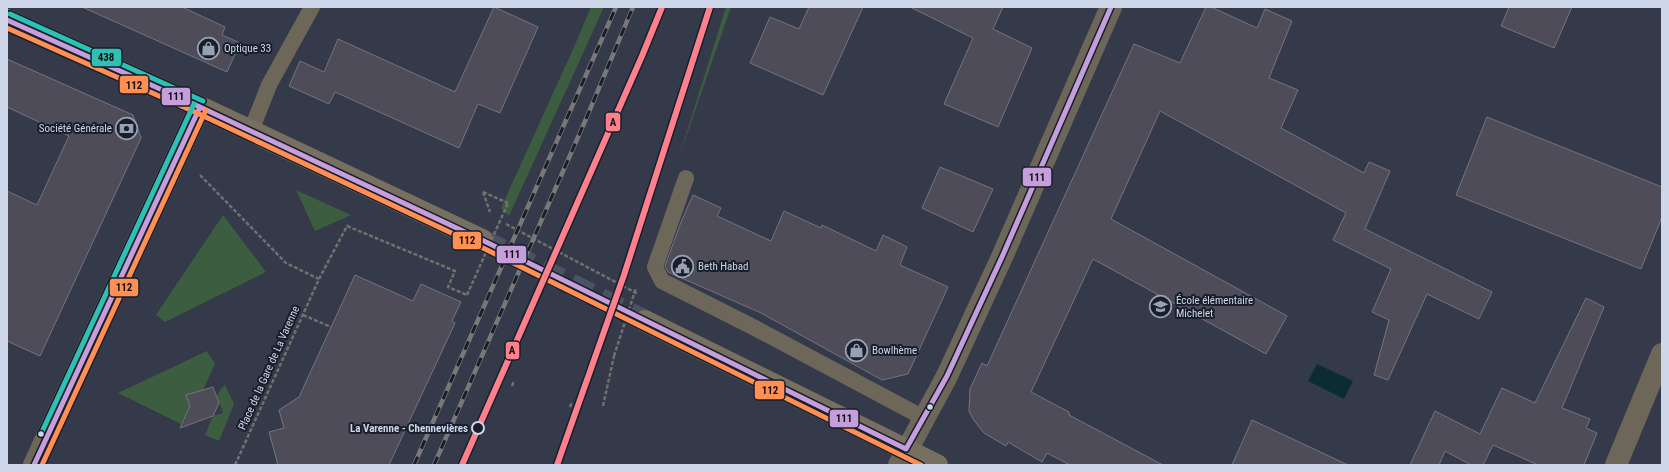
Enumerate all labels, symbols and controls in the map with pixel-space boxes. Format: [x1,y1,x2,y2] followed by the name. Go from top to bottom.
[195,35,221,61] shop icon: Optique 33
[224,42,271,55] place label: Optique 33
[91,48,122,67] line badge: 438
[98,51,115,64] text: 438
[119,75,149,94] line badge: 112
[126,79,143,92] text: 112
[161,87,191,106] line badge: 111
[168,90,184,103] text: 111
[605,112,621,132] line badge: A
[114,115,140,141] bank icon: Société Générale
[610,116,617,129] text: A
[39,122,112,135] place label: Société Générale
[1022,167,1052,187] line badge: 111
[1029,171,1045,184] text: 111
[452,231,482,250] line badge: 112
[459,234,476,247] text: 112
[496,245,527,264] line badge: 111
[504,248,520,261] text: 111
[669,253,695,279] public building icon: Beth Habad
[698,260,749,273] place label: Beth Habad
[109,278,139,297] line badge: 112
[116,281,133,294] text: 112
[1147,293,1173,319] school or university icon: École élémentaire Michelet
[1176,294,1253,320] place label: École élémentaire Michelet
[236,304,302,432] street label: Place de la Gare de La Varenne
[844,337,870,363] shop icon: Bowlhème
[505,341,520,360] line badge: A
[509,344,516,357] text: A
[872,344,917,357] place label: Bowlhème
[754,380,785,400] line badge: 112
[762,384,779,397] text: 112
[925,402,935,412] unlabelled marker
[829,409,859,428] line badge: 111
[836,412,852,425] text: 111
[471,421,485,435] marker: La Varenne - Chennevières
[350,422,468,435] place label: La Varenne - Chennevières
[36,429,46,439] unlabelled marker

